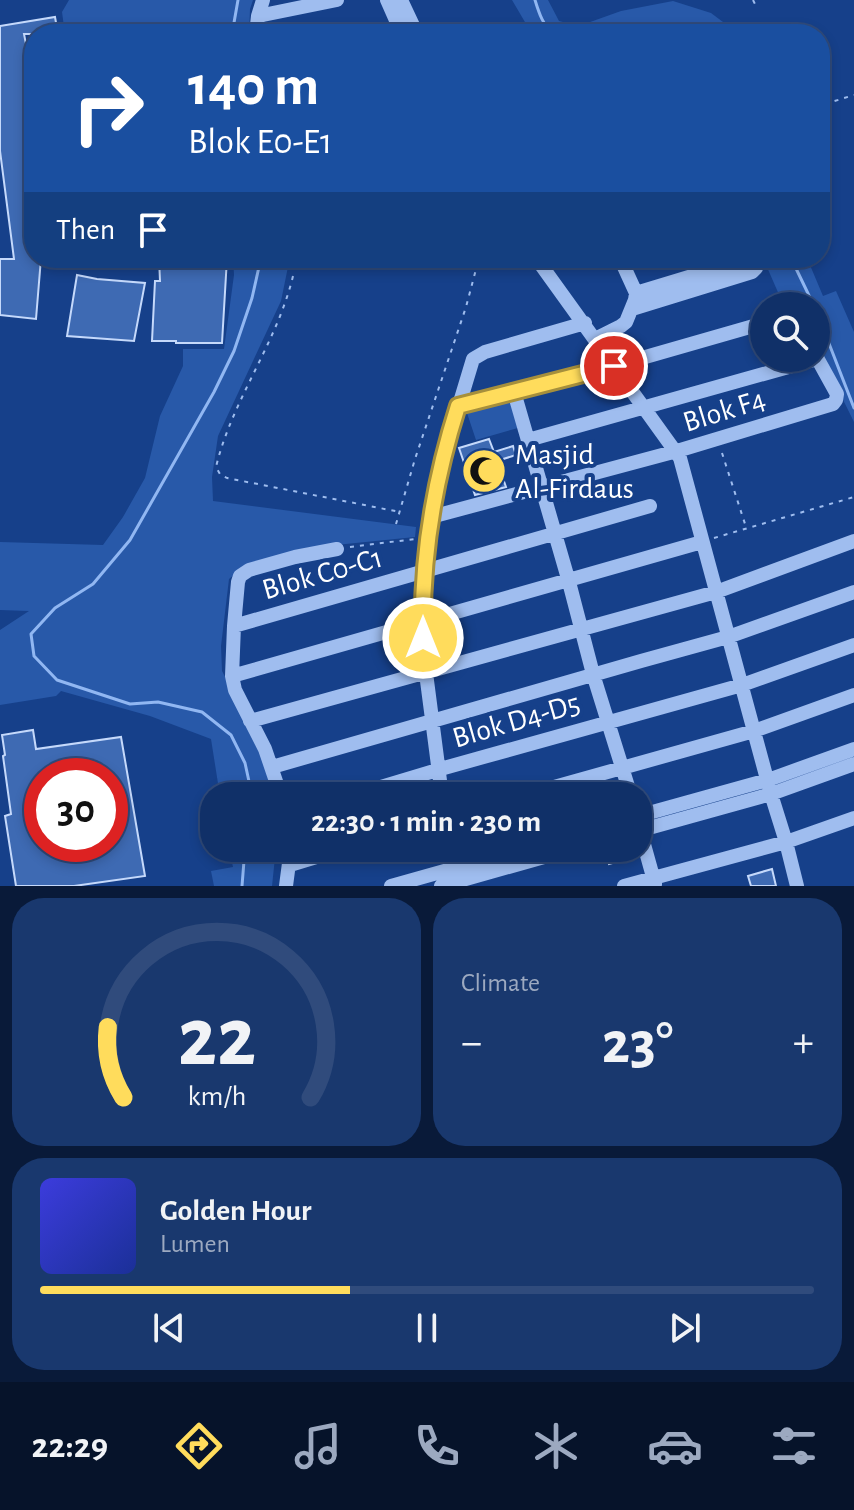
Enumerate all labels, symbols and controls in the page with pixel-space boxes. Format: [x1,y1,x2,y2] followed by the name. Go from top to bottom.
[56,56,160,160] icon: right
[188,59,319,115] text: 140 m
[188,124,332,160] text: Blok E0-E1
[131,208,175,252] icon: arrive
[56,215,115,245] text: Then
[750,292,830,372] map controls
[750,292,830,372] button: search
[580,332,648,400] pin
[592,344,636,388] icon: arrive
[680,384,769,438] street label: Blok F4
[515,440,634,504] place label: Masjid Al-Firdaus
[460,447,508,495] mosque icon: Masjid Al-Firdaus
[259,543,386,605] street label: Blok C0-C1
[381,596,465,680] position arrow
[449,688,583,753] street label: Blok D4-D5
[24,758,128,862] speed limit sign: 30
[311,807,541,837] text: 22:30 · 1 min · 230 m
[461,970,540,996] text: Climate
[177,997,256,1081] text: 22
[602,1014,673,1074] text: 23°
[461,1021,482,1065] text: −
[793,1021,814,1065] text: +
[187,1082,246,1111] text: km/h
[160,1196,312,1226] text: Golden Hour
[160,1231,230,1257] text: Lumen
[147,1306,191,1350] icon: previous
[405,1306,449,1350] icon: pause
[663,1306,707,1350] icon: next
[171,1418,227,1474] icon: directions
[290,1418,346,1474] icon: music
[409,1418,465,1474] icon: phone
[528,1418,584,1474] icon: climate
[647,1418,703,1474] icon: car
[766,1418,822,1474] icon: filters
[32,1428,108,1464] text: 22:29

